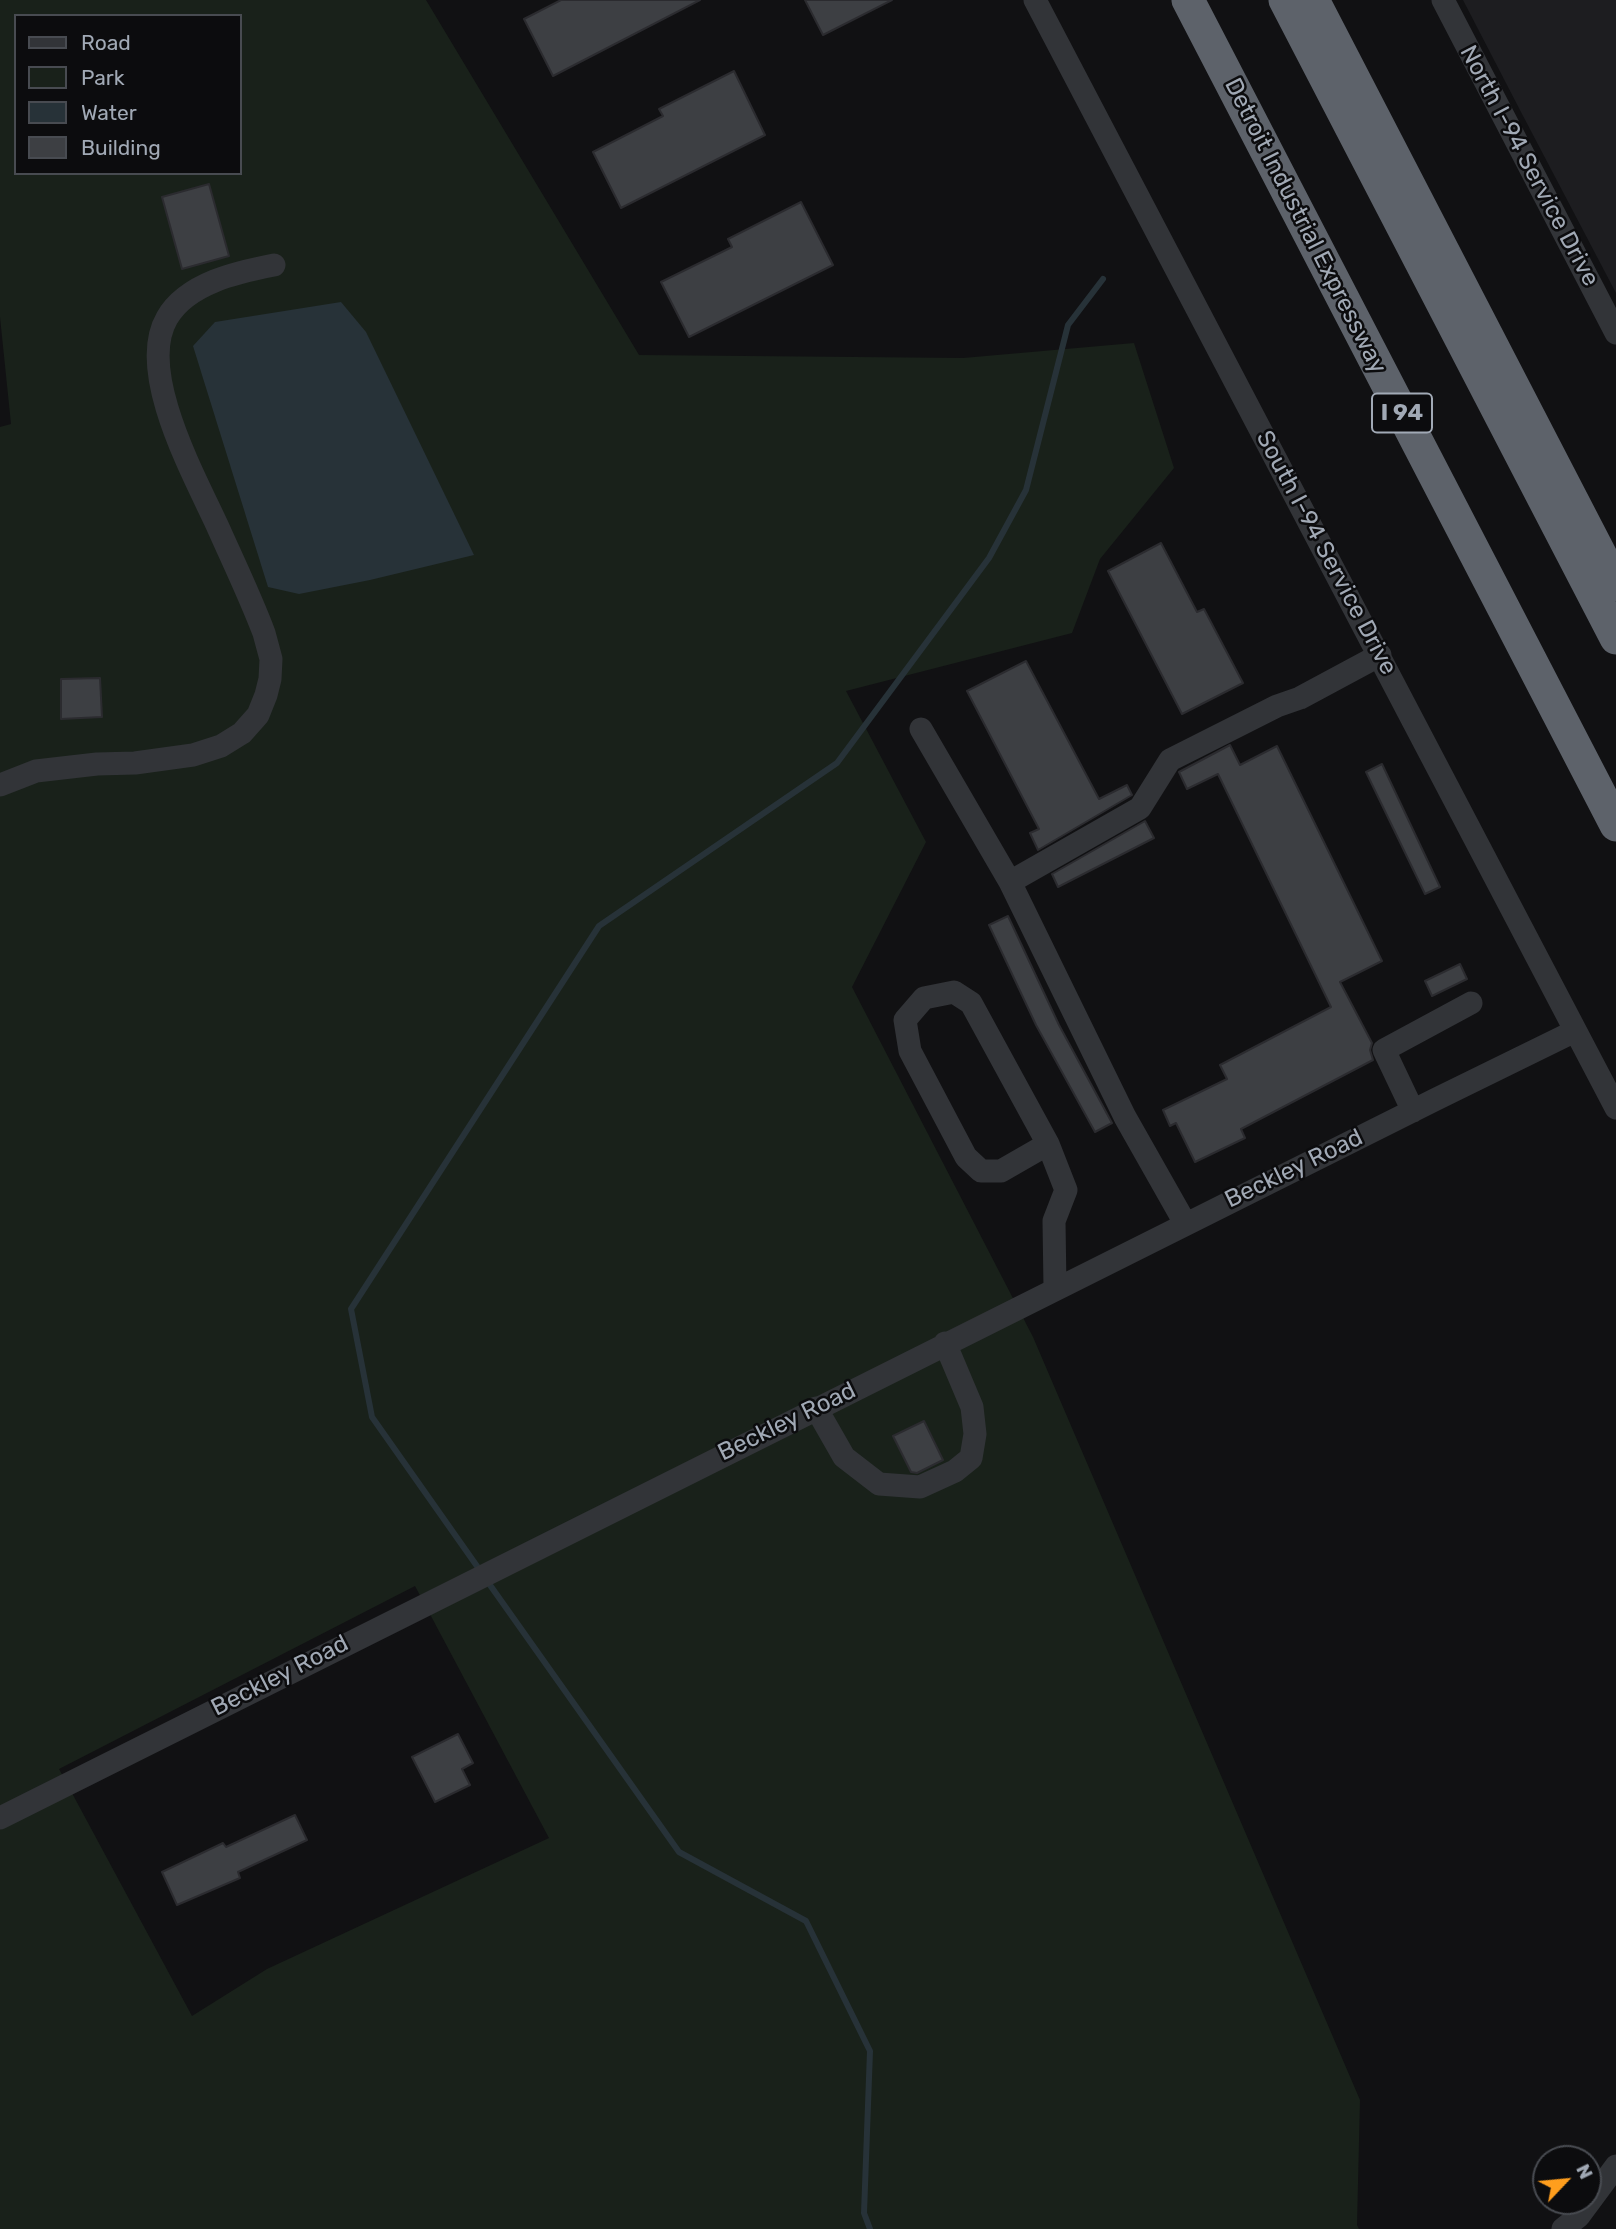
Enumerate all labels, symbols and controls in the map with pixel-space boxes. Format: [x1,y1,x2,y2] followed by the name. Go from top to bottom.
[14,14,242,175] legend
[81,30,131,55] text: Road
[1453,41,1605,291] street label: North I-94 Service Drive
[81,65,125,90] text: Park
[1218,73,1392,379] street label: Detroit Industrial Expressway
[81,100,137,125] text: Water
[81,135,161,160] text: Building
[1372,394,1432,432] road number: I 94
[1249,426,1403,680] street label: South I-94 Service Drive
[1220,1123,1368,1215] street label: Beckley Road
[713,1376,861,1468] street label: Beckley Road
[207,1629,353,1723] street label: Beckley Road
[1532,2145,1602,2215] north arrow
[1571,2160,1598,2183] text: N

